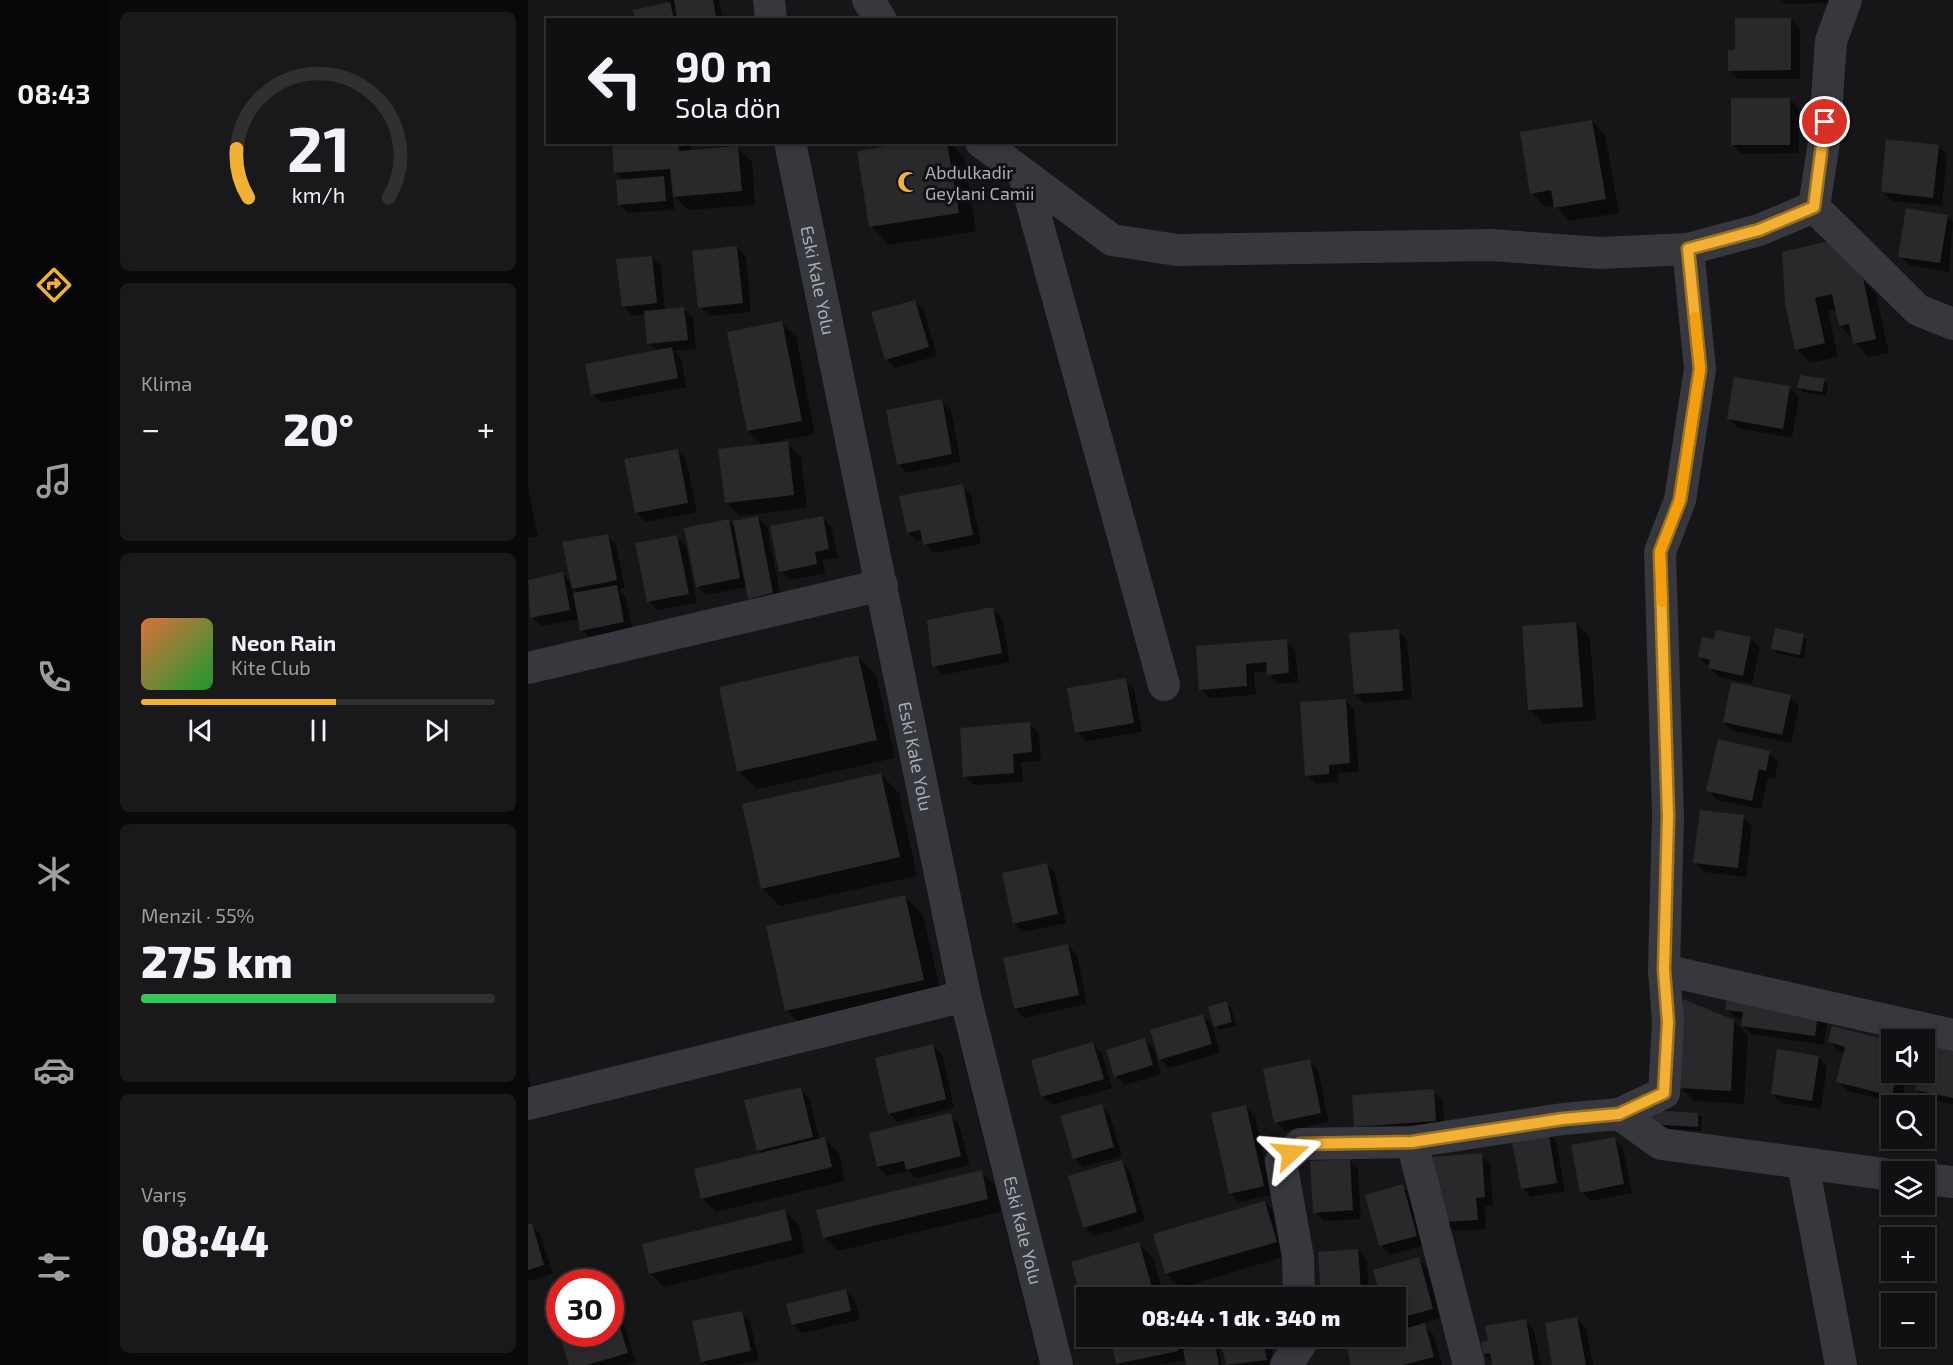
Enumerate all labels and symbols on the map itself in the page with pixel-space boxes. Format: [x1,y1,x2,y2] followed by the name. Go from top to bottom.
[1799,96,1850,147] pin
[925,161,1035,204] place label: Abdulkadir Geylani Camii
[896,170,920,194] mosque icon: Abdulkadir Geylani Camii
[796,224,840,337] street label: Eski Kale Yolu
[894,700,938,813] street label: Eski Kale Yolu
[1259,1121,1323,1185] position arrow
[999,1174,1047,1287] street label: Eski Kale Yolu
[546,1269,624,1347] speed limit sign: 30

